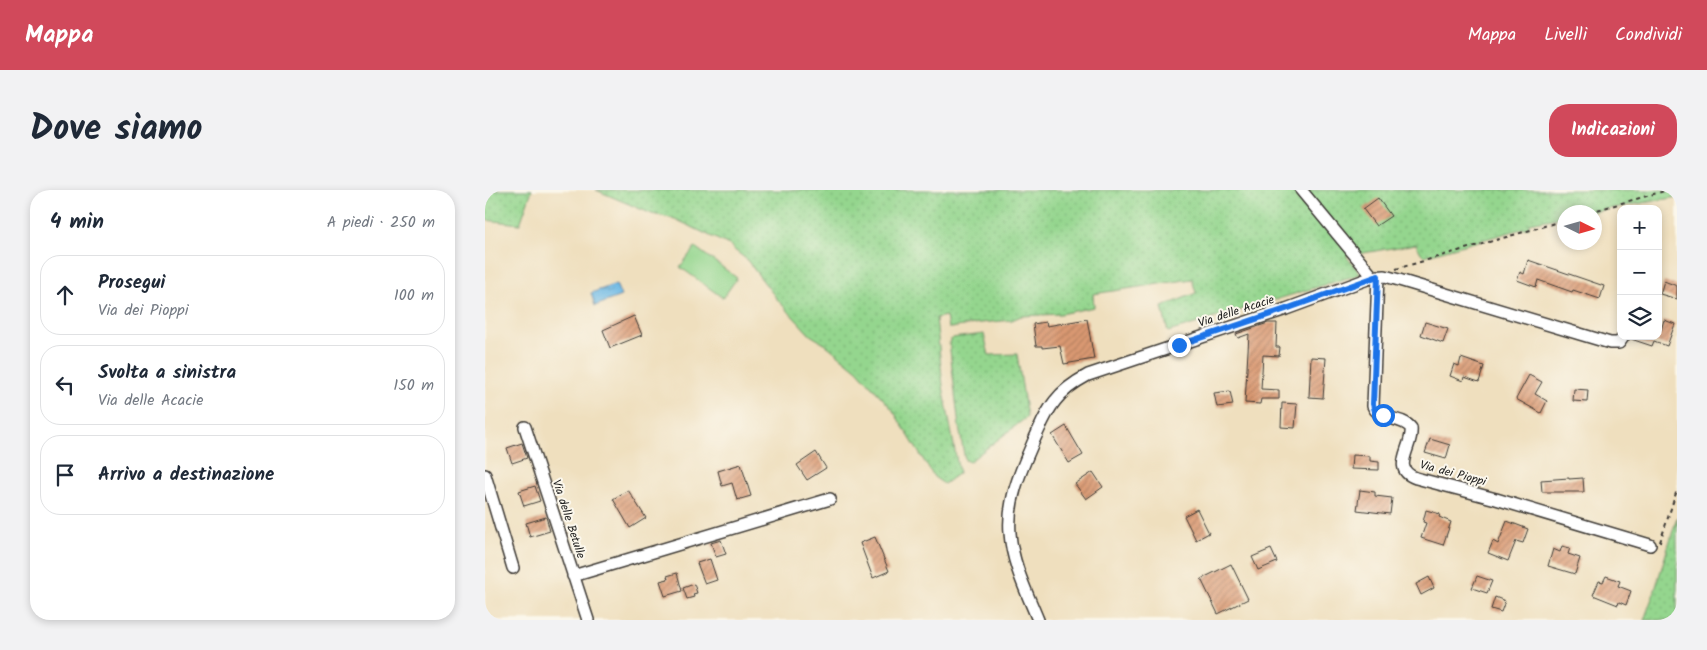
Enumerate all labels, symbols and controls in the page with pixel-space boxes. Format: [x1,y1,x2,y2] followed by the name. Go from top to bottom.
[25,16,93,55] text: Mappa
[1468,21,1516,50] text: Mappa
[1544,21,1587,50] text: Livelli
[1615,21,1682,50] text: Condividi
[30,102,203,158] text: Dove siamo
[1549,104,1677,157] button: Indicazioni
[1557,205,1602,250] north arrow
[1617,205,1662,340] map controls
[1617,205,1662,250] button: +
[50,206,104,239] text: 4 min
[327,210,435,235] text: A piedi · 250 m
[1617,250,1662,295] button: −
[98,268,165,298] text: Prosegui
[51,281,79,309] icon: ahead
[394,283,434,308] text: 100 m
[1196,290,1277,333] street label: Via delle Acacie
[1617,295,1662,340] button: layers
[98,298,189,323] text: Via dei Pioppi
[1168,334,1191,357] route end
[98,358,236,388] text: Svolta a sinistra
[51,371,79,399] icon: left
[393,373,434,398] text: 150 m
[98,388,203,413] text: Via delle Acacie
[1372,404,1395,427] route start
[1418,456,1489,492] street label: Via dei Pioppi
[98,460,274,490] text: Arrivo a destinazione
[51,461,79,489] icon: arrive
[547,477,590,562] street label: Via delle Betulle

